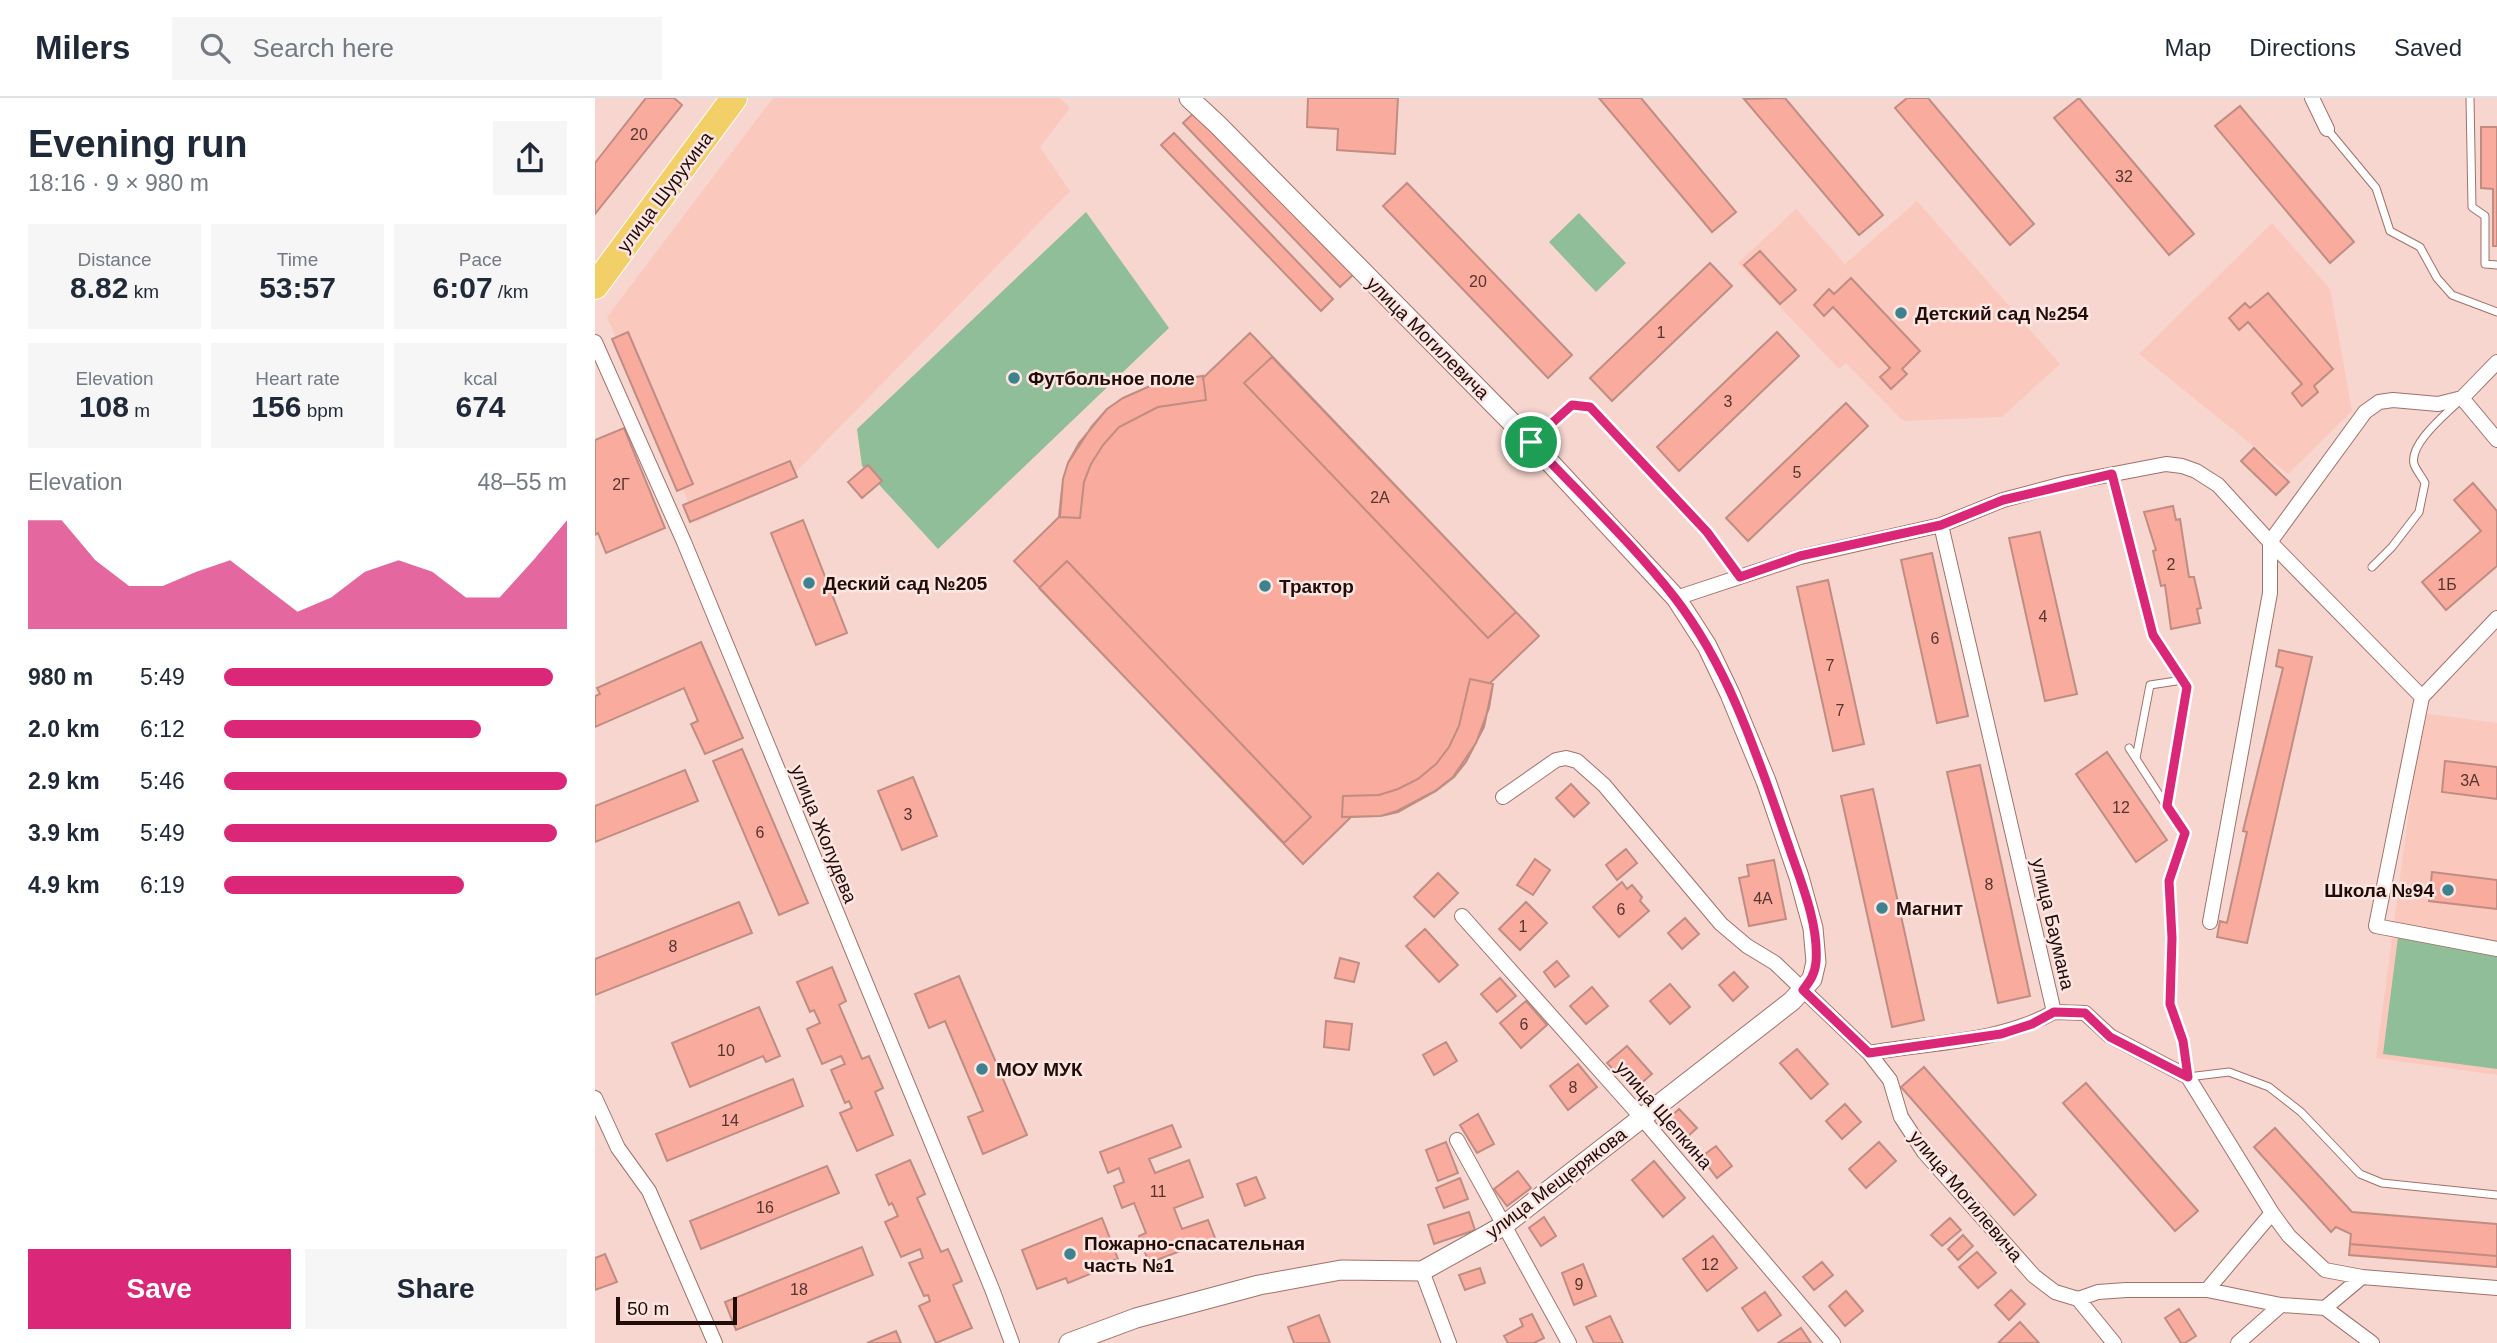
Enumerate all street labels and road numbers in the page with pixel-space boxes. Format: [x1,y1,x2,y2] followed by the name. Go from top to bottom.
[613,127,717,256] street label: улица Шурухина
[1362,272,1494,404] street label: улица Могилевича
[787,762,861,907] street label: улица Жолудева
[2028,856,2078,992] street label: улица Баумана
[1611,1057,1717,1174] street label: улица Щепкина
[1482,1123,1631,1243] street label: улица Мещерякова
[1905,1126,2027,1266] street label: улица Могилевича

